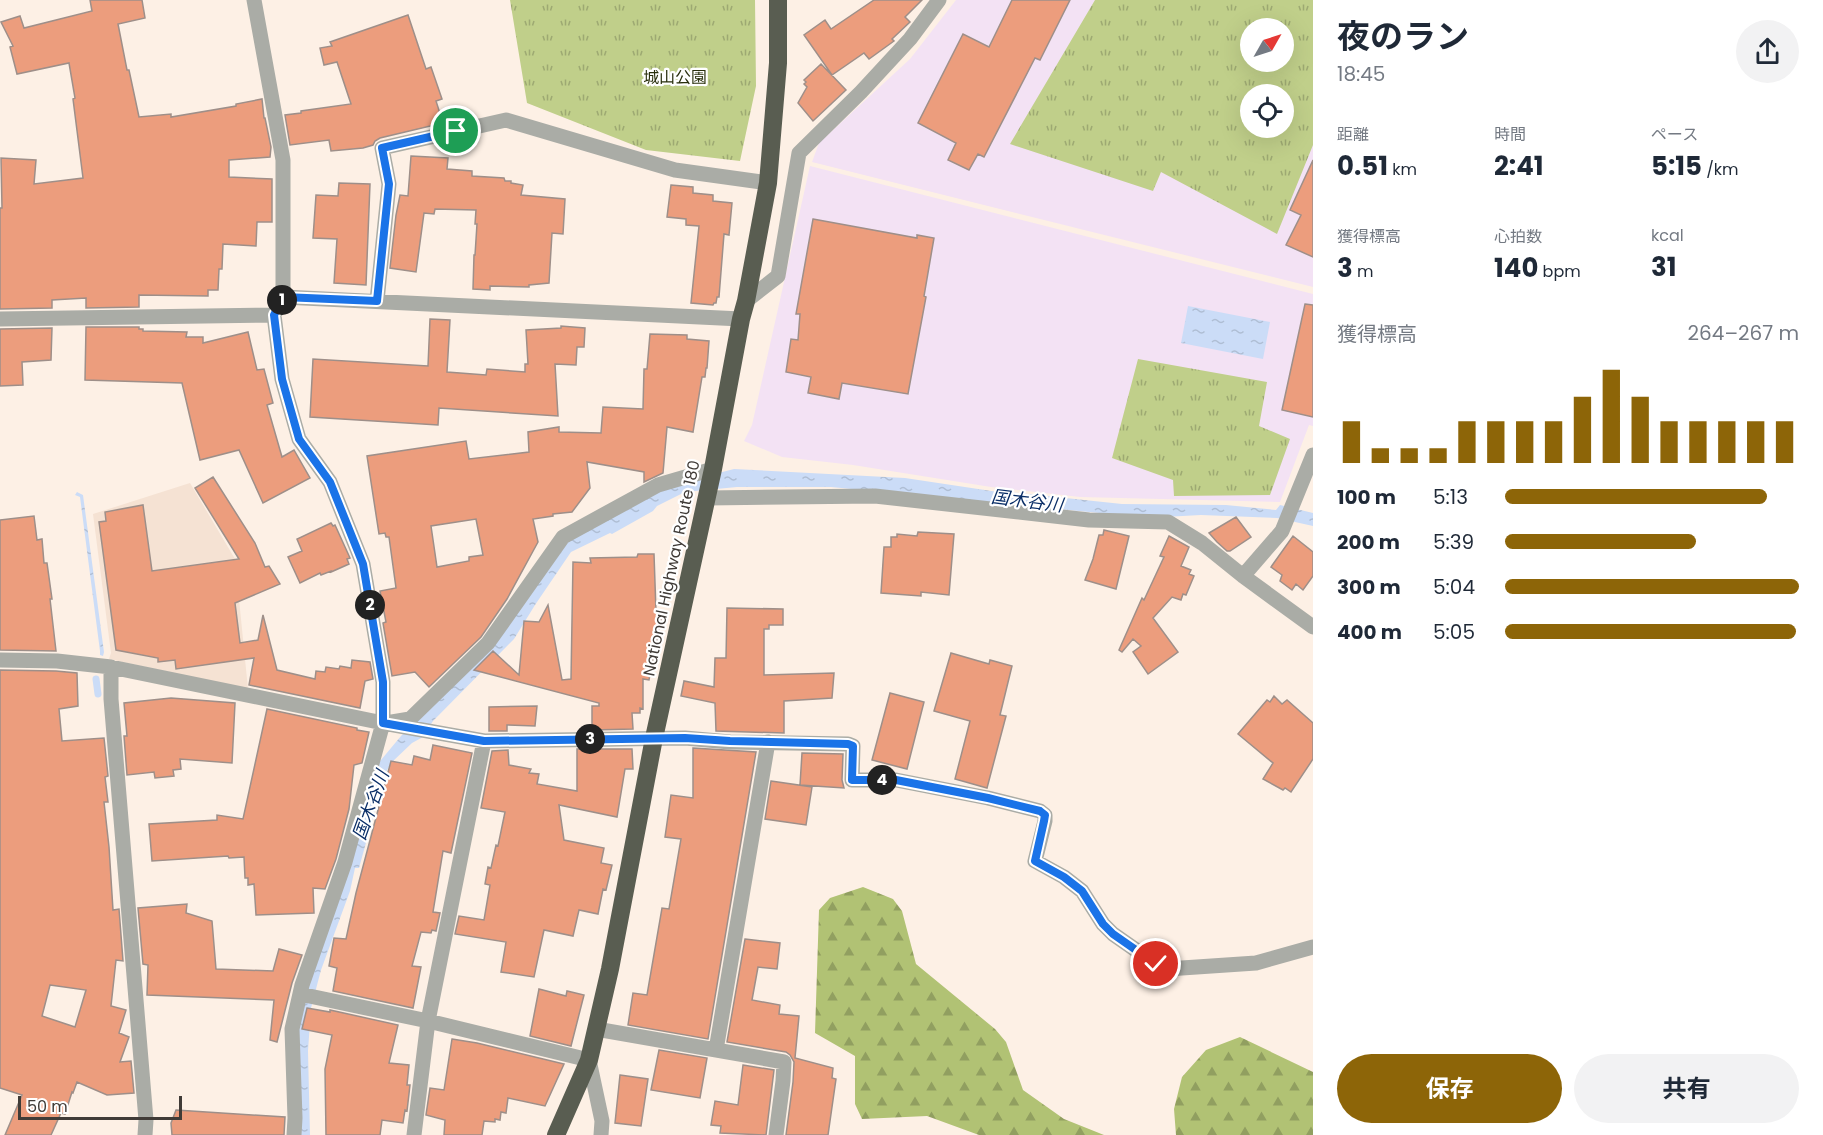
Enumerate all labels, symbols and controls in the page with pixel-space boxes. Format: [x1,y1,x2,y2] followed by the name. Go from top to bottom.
[1337,13,1469,60] text: 夜のラン
[1240,18,1294,72] north arrow
[1240,18,1294,138] map controls
[1736,20,1799,83] button: share
[1337,60,1385,88] text: 18:45
[643,66,707,89] park label: 城山公園
[1240,84,1294,138] button: locate
[430,105,481,156] pin
[439,114,472,147] icon: arrive
[1337,123,1369,146] text: 距離
[1494,123,1526,146] text: 時間
[1651,123,1698,146] text: ペース
[1337,148,1388,184] text: 0.51
[1494,148,1544,184] text: 2:41
[1651,148,1702,184] text: 5:15
[1388,158,1417,181] text: km
[1702,158,1739,181] text: /km
[1651,224,1684,247] text: kcal
[1337,225,1401,248] text: 獲得標高
[1494,225,1542,248] text: 心拍数
[1651,249,1677,285] text: 31
[1337,250,1353,286] text: 3
[1494,250,1538,286] text: 140
[1353,260,1374,283] text: m
[1538,260,1581,283] text: bpm
[267,285,297,315] pin: 1
[279,288,285,311] text: 1
[1688,319,1799,347] text: 264–267 m
[1337,320,1417,348] text: 獲得標高
[637,458,706,678] street label: National Highway Route 180
[1337,483,1396,511] text: 100 m
[1433,483,1468,511] text: 5:13
[990,484,1066,518] water label: 国木谷川
[1337,528,1400,556] text: 200 m
[1433,528,1474,556] text: 5:39
[1337,573,1401,601] text: 300 m
[1433,573,1475,601] text: 5:04
[355,590,385,620] pin: 2
[365,593,375,616] text: 2
[1337,618,1402,646] text: 400 m
[1433,618,1475,646] text: 5:05
[575,724,605,754] pin: 3
[585,727,595,750] text: 3
[346,765,395,843] water label: 国木谷川
[867,765,897,795] pin: 4
[877,768,887,791] text: 4
[1130,938,1181,989] pin
[1139,947,1172,980] icon: check
[1337,1054,1562,1123] button: 保存
[1574,1054,1799,1123] button: 共有
[18,1093,182,1120] scale bar
[27,1095,68,1118] text: 50 m

